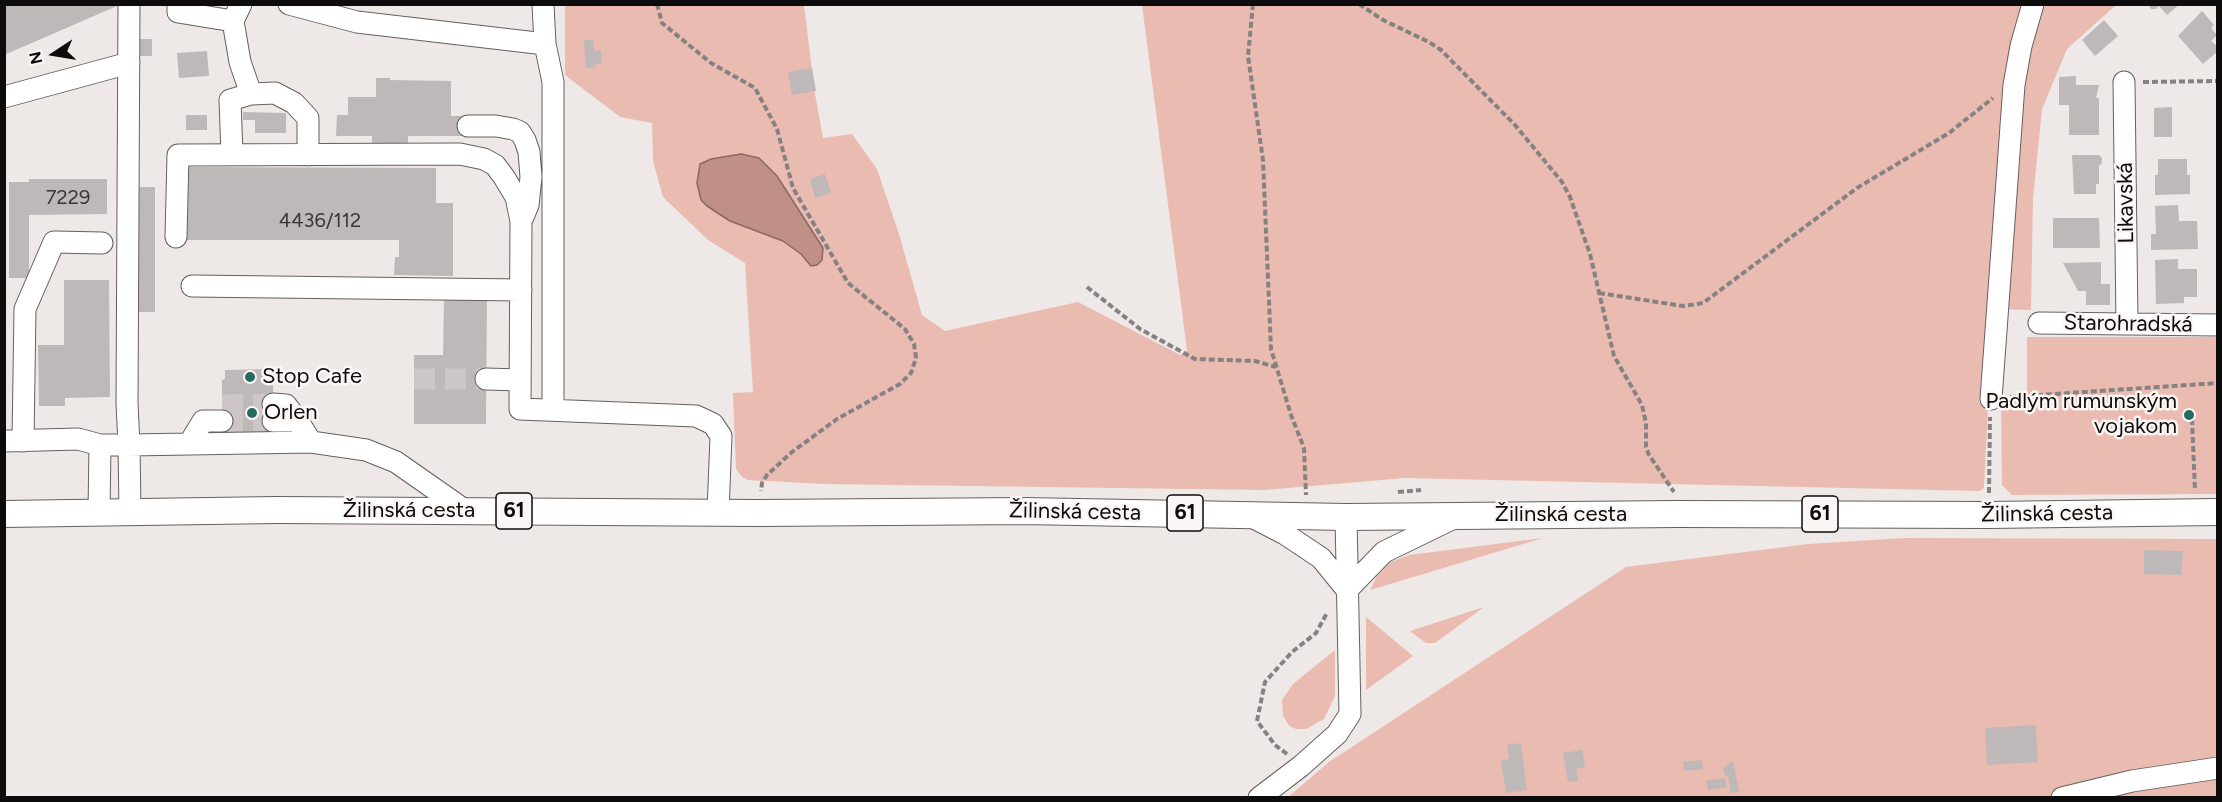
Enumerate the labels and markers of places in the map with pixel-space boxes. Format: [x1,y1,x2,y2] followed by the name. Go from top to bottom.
[262,364,362,390] place label: Stop Cafe
[243,370,257,384] marker: Stop Cafe
[1986,389,2177,440] place label: Padlým rumunským vojakom
[264,400,318,426] place label: Orlen
[245,406,259,420] marker: Orlen
[2182,408,2196,422] marker: Padlým rumunským vojakom

